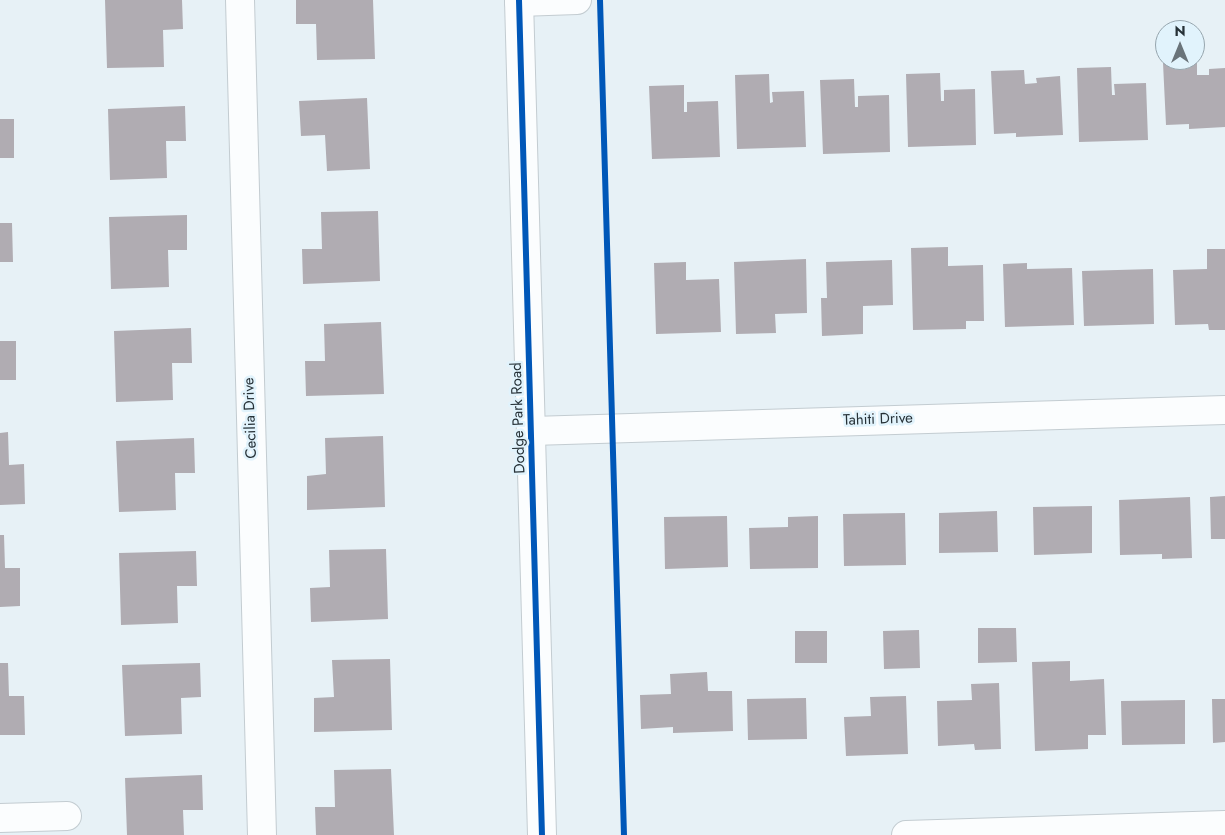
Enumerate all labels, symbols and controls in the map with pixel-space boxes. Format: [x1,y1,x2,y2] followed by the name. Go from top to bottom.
[1155,20,1205,70] north arrow
[1174,21,1186,41] text: N
[508,362,530,474] street label: Dodge Park Road
[241,377,261,459] street label: Cecilia Drive
[843,410,913,430] street label: Tahiti Drive

